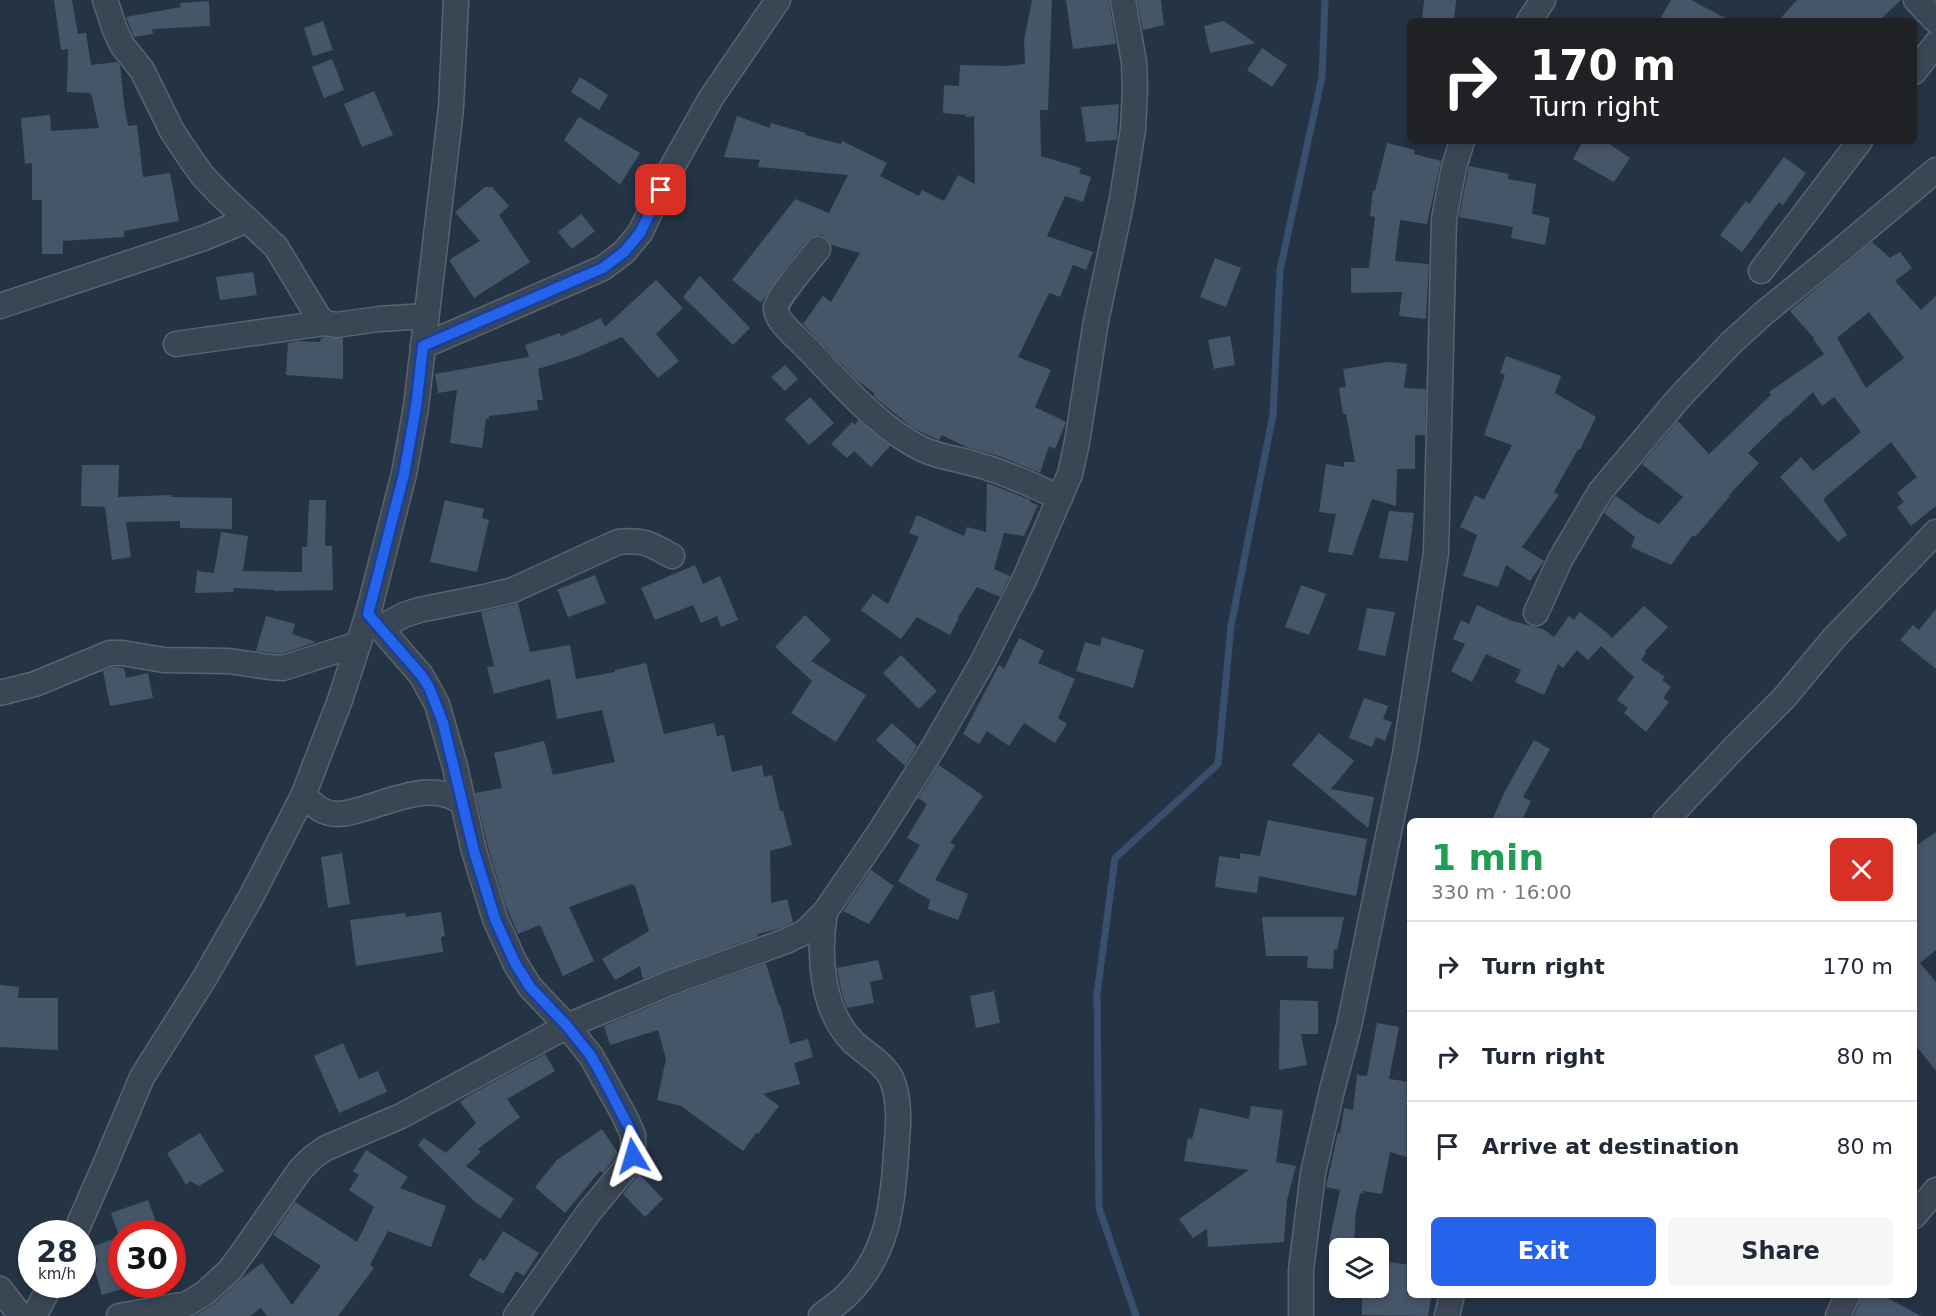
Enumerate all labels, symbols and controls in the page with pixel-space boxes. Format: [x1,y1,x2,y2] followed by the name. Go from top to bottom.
[1530,41,1676,90] text: 170 m
[1431,42,1509,120] icon: right
[1530,91,1659,122] text: Turn right
[635,164,686,215] pin
[644,173,677,206] icon: arrive
[1431,837,1544,878] text: 1 min
[1830,838,1893,901] button: close
[1431,880,1572,904] text: 330 m · 16:00
[1431,950,1464,983] icon: right
[1482,954,1605,979] text: Turn right
[1823,954,1893,979] text: 170 m
[1431,1040,1464,1073] icon: right
[1482,1044,1605,1069] text: Turn right
[1837,1044,1893,1069] text: 80 m
[601,1124,665,1188] position arrow
[1431,1130,1464,1163] icon: arrive
[1482,1134,1739,1159] text: Arrive at destination
[1837,1134,1893,1159] text: 80 m
[1431,1217,1656,1286] button: Exit
[1668,1217,1893,1286] button: Share
[108,1220,186,1298] speed limit sign: 30
[36,1234,78,1269] text: 28
[1329,1238,1389,1298] map controls
[1329,1238,1389,1298] button: layers
[38,1265,76,1283] text: km/h

